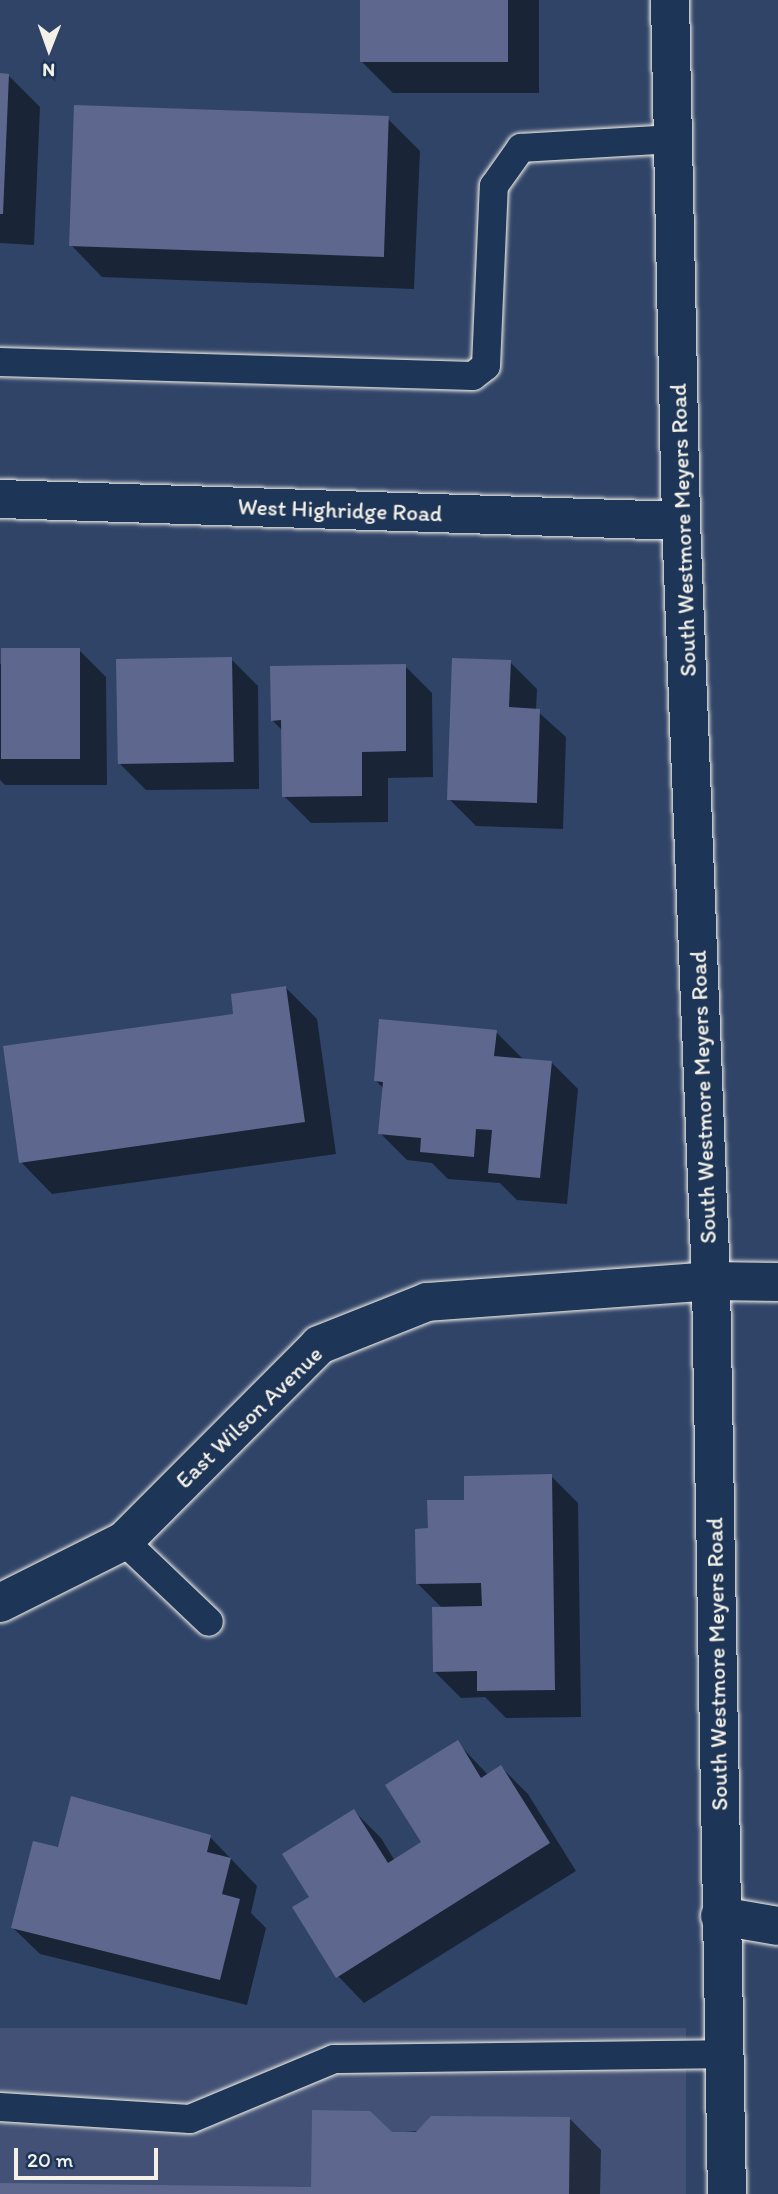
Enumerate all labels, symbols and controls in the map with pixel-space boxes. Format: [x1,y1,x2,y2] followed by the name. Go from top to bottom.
[14,14,84,84] north arrow
[42,59,55,82] text: N
[664,383,702,677] street label: South Westmore Meyers Road
[237,493,443,527] street label: West Highridge Road
[684,950,722,1244] street label: South Westmore Meyers Road
[170,1340,328,1494] street label: East Wilson Avenue
[701,1518,733,1810] street label: South Westmore Meyers Road
[18,2134,161,2178] scale bar
[27,2147,73,2172] text: 20 m

